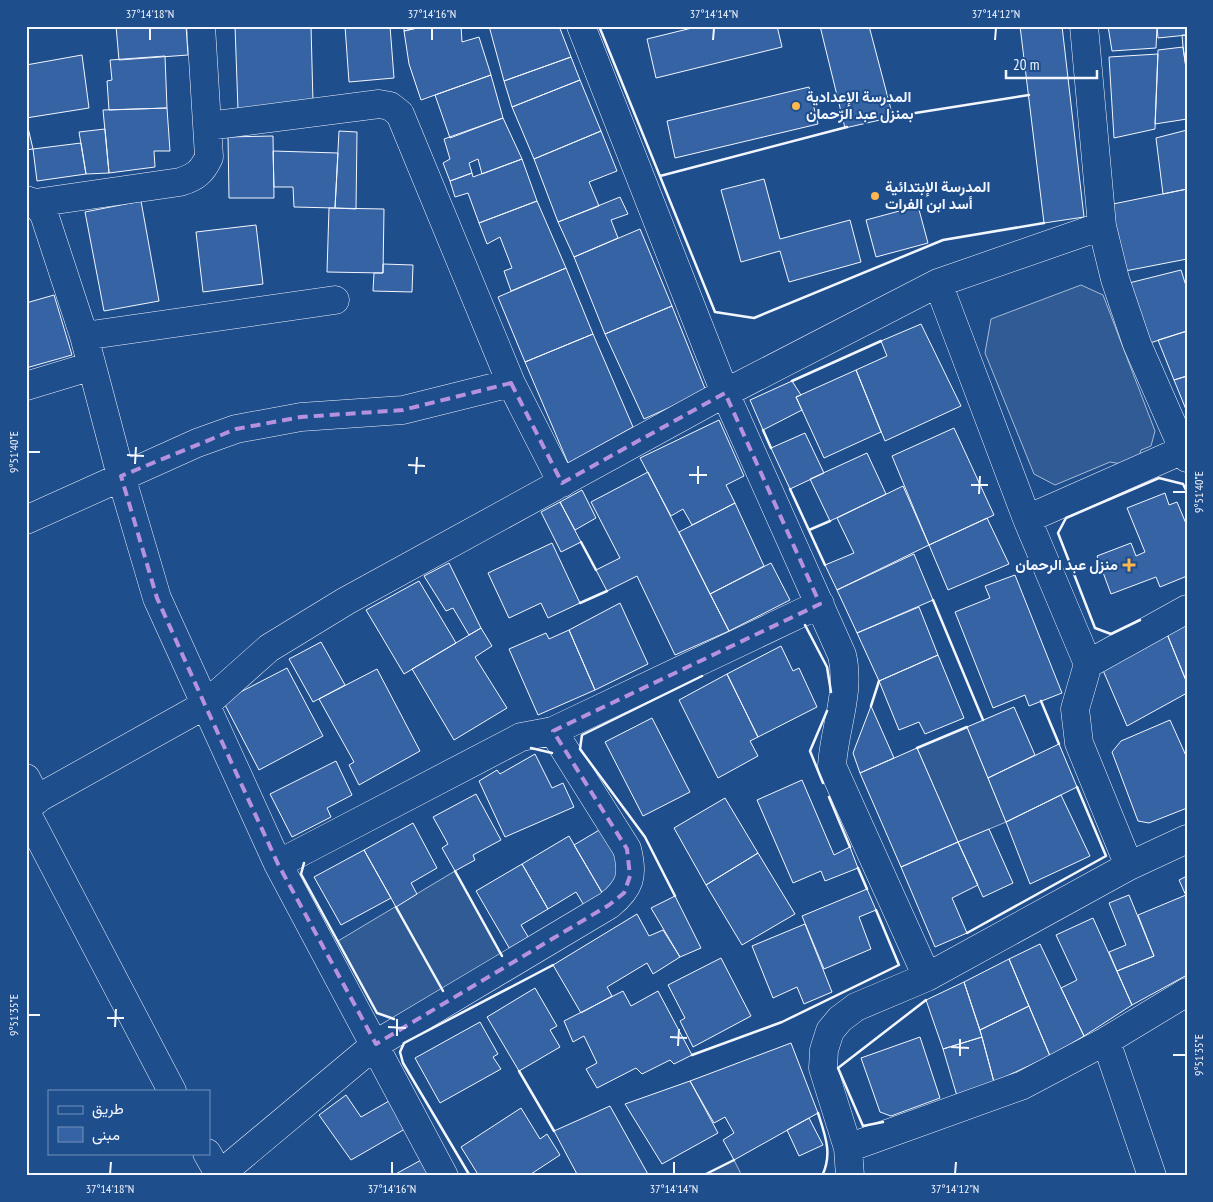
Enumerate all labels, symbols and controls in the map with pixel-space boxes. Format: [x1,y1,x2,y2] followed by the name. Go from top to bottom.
[126,6,174,21] text: 37°14'18"N
[408,6,456,21] text: 37°14'16"N
[690,6,738,21] text: 37°14'14"N
[972,6,1020,21] text: 37°14'12"N
[1006,48,1097,80] scale bar
[1013,55,1039,74] text: 20 m
[806,87,914,123] place label: المدرسة الإعدادية بمنزل عبد الرّحمان
[790,100,802,112] marker: المدرسة الإعدادية بمنزل عبد الرّحمان
[885,177,990,213] place label: المدرسة الإبتدائية أسد ابن الفرات
[869,190,881,202] marker: المدرسة الإبتدائية أسد ابن الفرات
[6,431,21,473] text: 9°51'40"E
[1191,471,1206,513] text: 9°51'40"E
[1015,555,1118,574] place label: منزل عبد الرحمان
[1122,558,1136,572] marker: منزل عبد الرحمان
[6,994,21,1036] text: 9°51'35"E
[1191,1034,1206,1076] text: 9°51'35"E
[48,1090,210,1154] legend
[92,1099,124,1119] text: طريق
[92,1125,120,1145] text: مبنى
[86,1181,134,1196] text: 37°14'18"N
[368,1181,416,1196] text: 37°14'16"N
[650,1181,698,1196] text: 37°14'14"N
[931,1181,979,1196] text: 37°14'12"N

